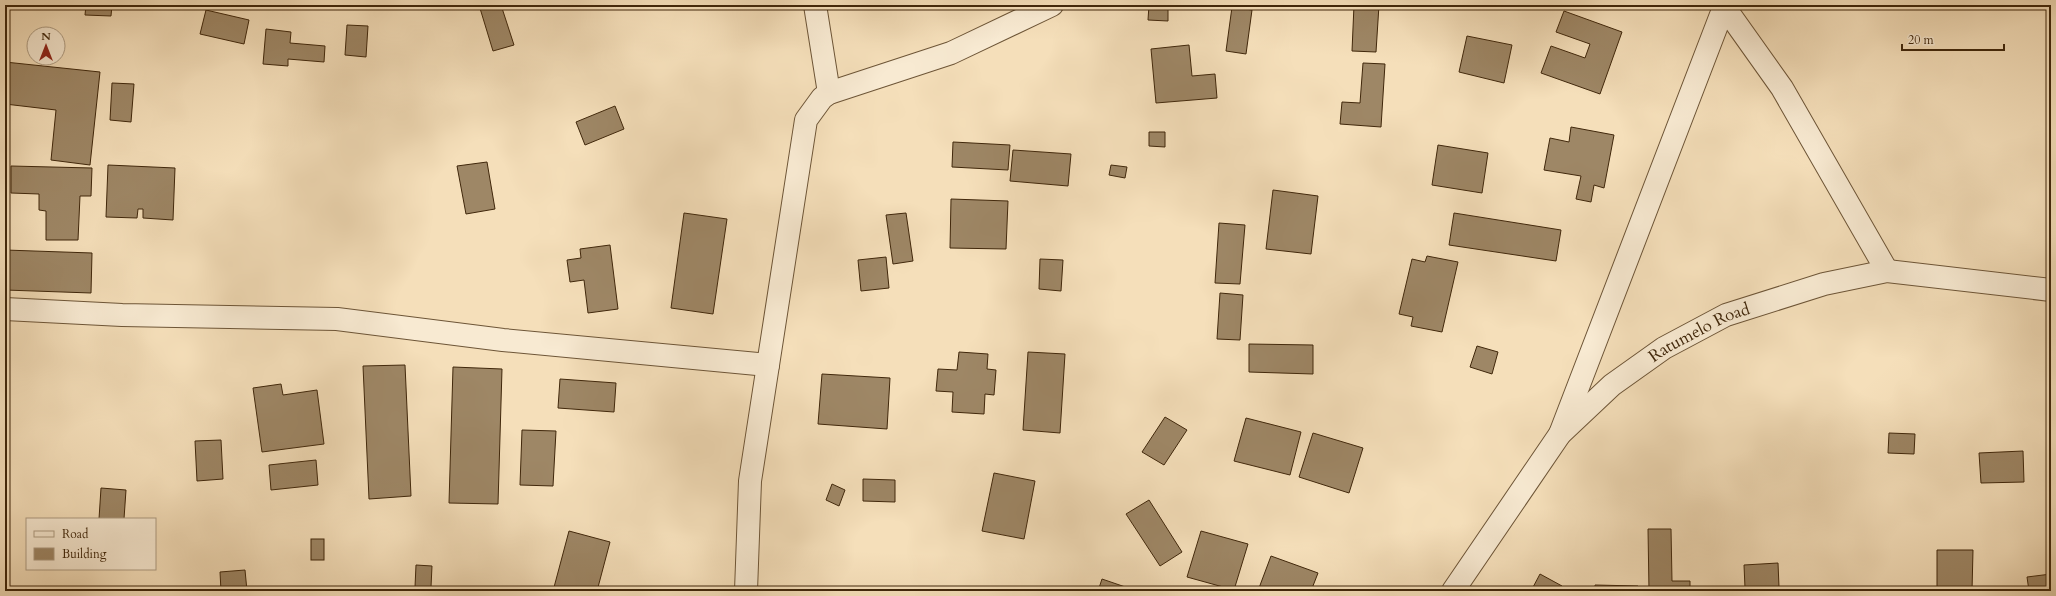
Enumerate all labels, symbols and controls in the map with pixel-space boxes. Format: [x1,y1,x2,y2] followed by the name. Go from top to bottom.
[26,26,66,66] north arrow
[1902,26,2004,52] scale bar
[41,29,51,44] text: N
[1908,32,1935,48] text: 20 m
[1643,297,1753,367] street label: Ratumelo Road
[26,518,156,570] legend
[62,526,89,542] text: Road
[62,546,107,562] text: Building

